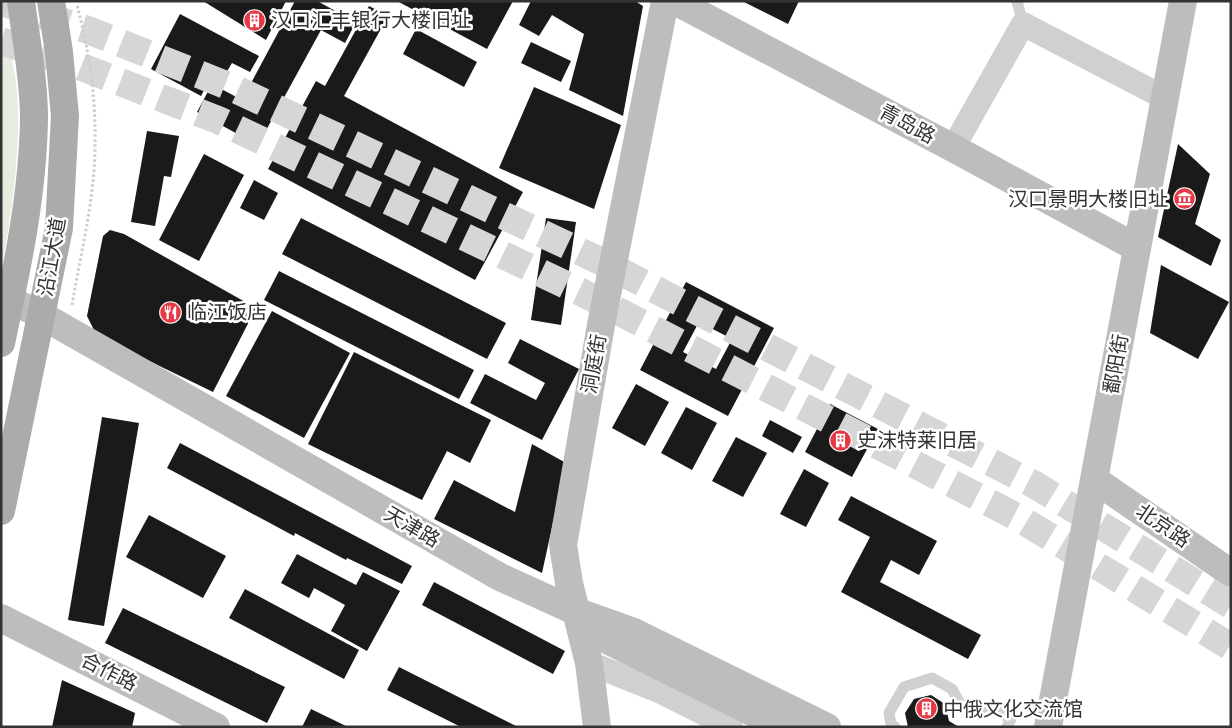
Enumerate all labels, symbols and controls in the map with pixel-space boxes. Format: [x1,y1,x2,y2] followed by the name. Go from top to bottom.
[271,6,471,35] place label: 汉口汇丰银行大楼旧址
[243,8,267,32] building icon: 汉口汇丰银行大楼旧址
[874,97,940,151] street label: 青岛路
[1008,185,1168,214] place label: 汉口景明大楼旧址
[1172,187,1196,211] museum icon: 汉口景明大楼旧址
[31,215,73,299] street label: 沿江大道
[187,298,267,327] place label: 临江饭店
[159,300,183,324] restaurant icon: 临江饭店
[575,332,613,396] street label: 洞庭街
[1097,332,1135,396] street label: 鄱阳街
[857,426,977,455] place label: 史沫特莱旧居
[829,428,853,452] building icon: 史沫特莱旧居
[1130,497,1196,555] street label: 北京路
[379,499,445,555] street label: 天津路
[76,645,142,699] street label: 合作路
[943,695,1083,724] place label: 中俄文化交流馆
[915,697,939,721] building icon: 中俄文化交流馆

